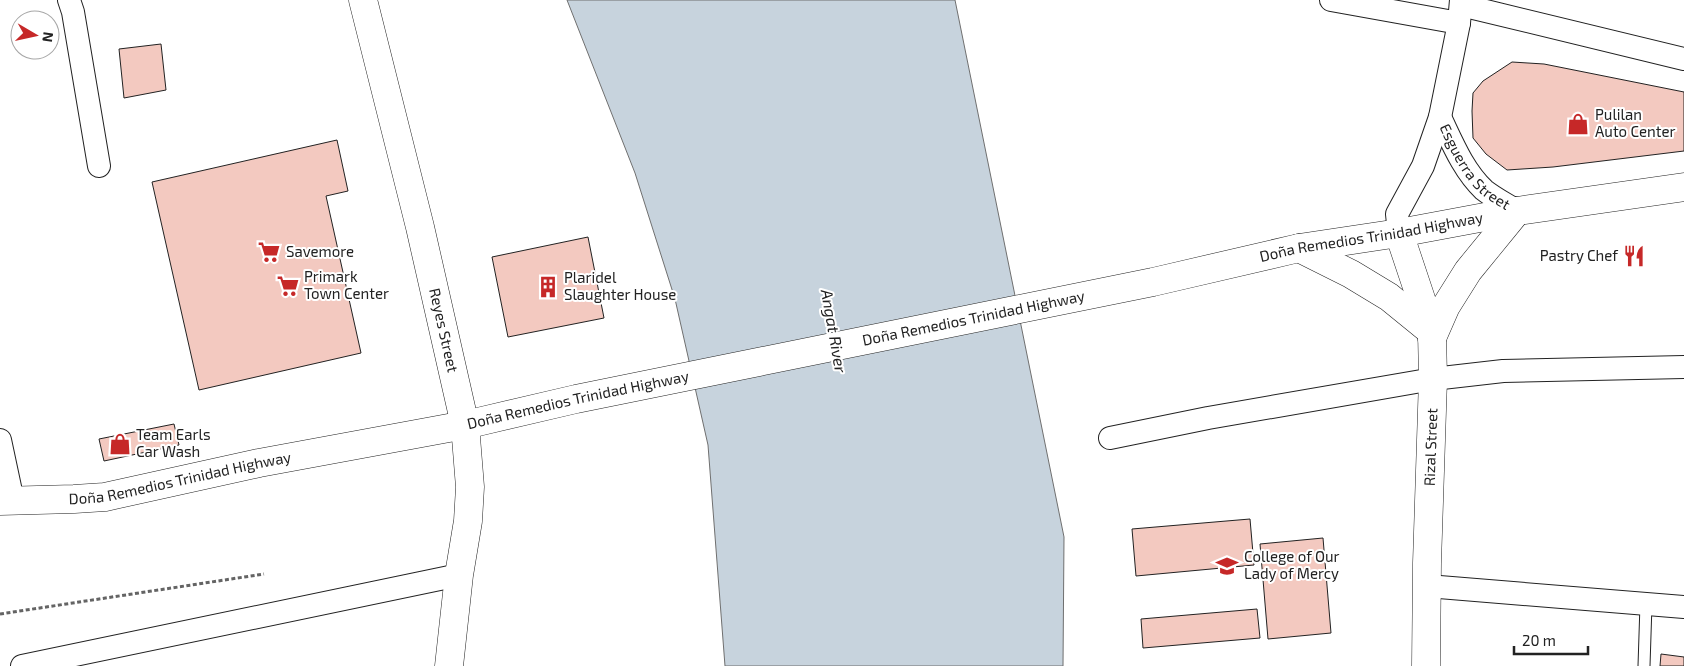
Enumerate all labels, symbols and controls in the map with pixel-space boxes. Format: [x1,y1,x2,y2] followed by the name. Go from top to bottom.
[10,10,60,60] north arrow
[39,31,58,43] text: N
[1595,105,1676,140] place label: Pulilan Auto Center
[1565,111,1591,137] shop icon: Pulilan Auto Center
[1436,121,1514,213] street label: Esguerra Street
[1258,208,1484,265] street label: Doña Remedios Trinidad Highway
[256,239,282,265] supermarket icon: Savemore
[286,242,354,260] place label: Savemore
[1621,243,1647,269] restaurant icon: Pastry Chef
[1540,246,1618,264] place label: Pastry Chef
[304,267,389,302] place label: Primark Town Center
[564,268,676,303] place label: Plaridel Slaughter House
[275,273,301,299] supermarket icon: Primark Town Center
[535,274,561,300] building icon: Plaridel Slaughter House
[426,286,463,374] street label: Reyes Street
[861,286,1086,349] street label: Doña Remedios Trinidad Highway
[818,287,851,375] water label: Angat River
[465,366,690,432] street label: Doña Remedios Trinidad Highway
[1420,407,1440,486] street label: Rizal Street
[136,425,211,460] place label: Team Earls Car Wash
[107,431,133,457] shop icon: Team Earls Car Wash
[68,447,292,507] street label: Doña Remedios Trinidad Highway
[1244,547,1340,582] place label: College of Our Lady of Mercy
[1214,553,1240,579] school or university icon: College of Our Lady of Mercy
[1514,624,1588,656] scale bar
[1522,631,1556,649] text: 20 m

